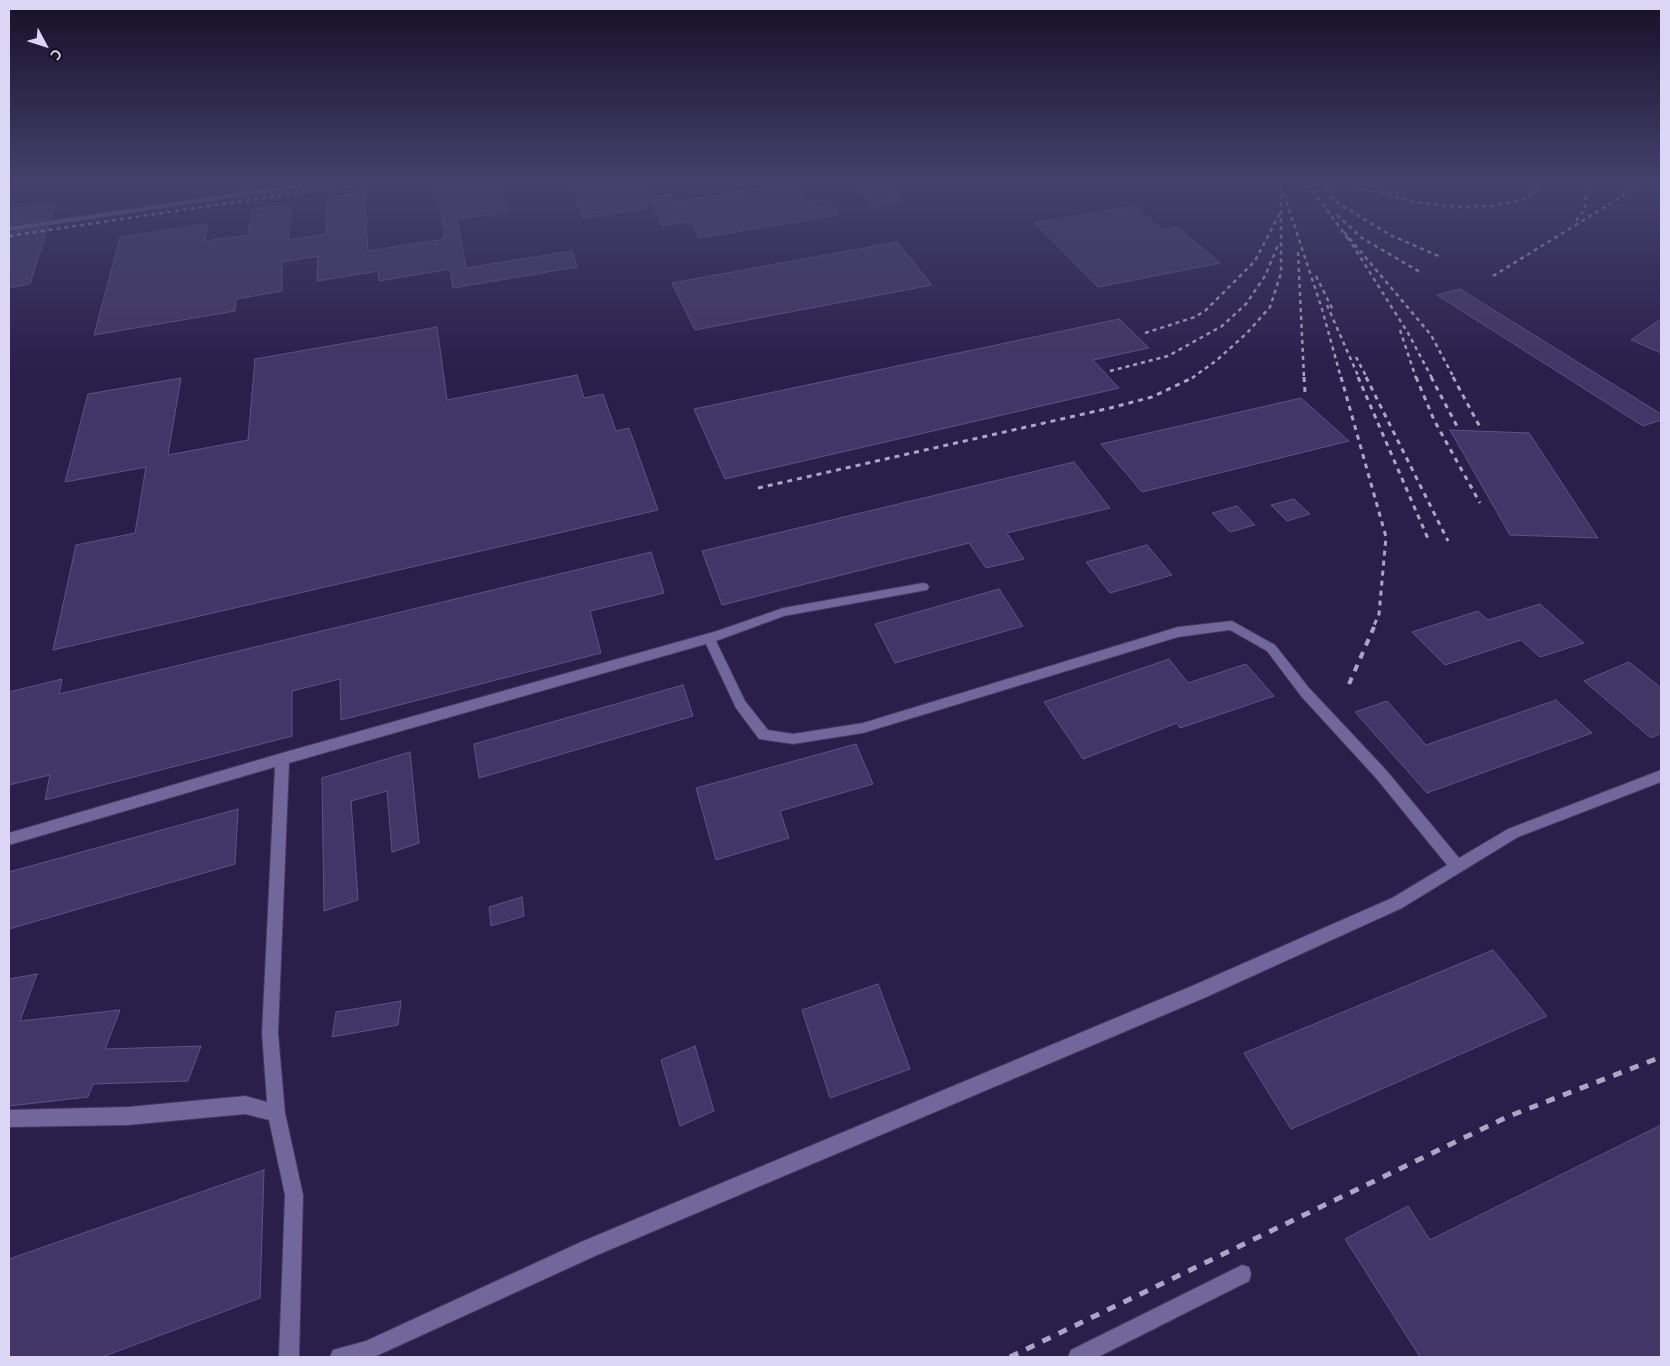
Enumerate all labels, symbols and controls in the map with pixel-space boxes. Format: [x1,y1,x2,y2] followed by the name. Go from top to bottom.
[20,20,70,70] north arrow
[47,46,66,63] text: С

